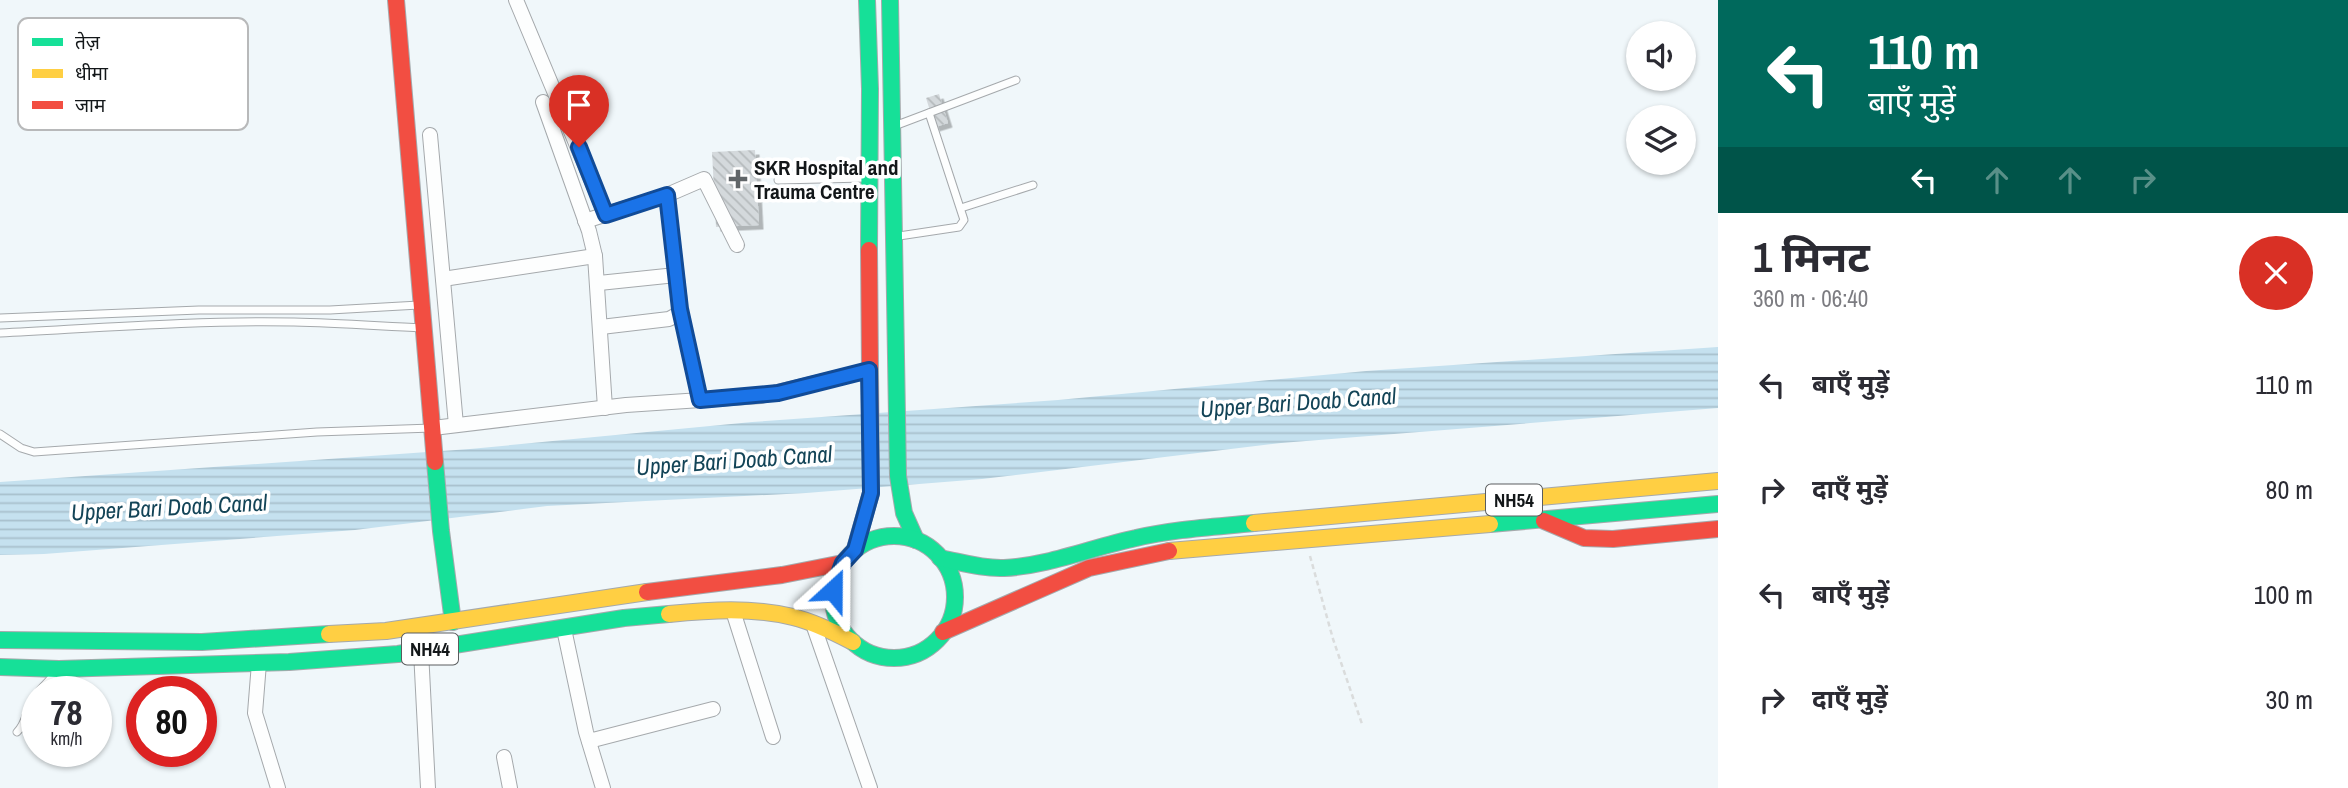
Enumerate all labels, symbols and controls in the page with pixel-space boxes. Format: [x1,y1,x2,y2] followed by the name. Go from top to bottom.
[18,18,248,130] legend
[1868,18,1980,84] text: 110 m
[1626,21,1696,175] map controls
[1626,21,1696,91] button: sound
[1753,28,1844,119] icon: left
[75,29,101,55] text: तेज़
[75,60,109,86] text: धीमा
[549,75,609,147] pin
[1868,81,1956,124] text: बाएँ मुड़ें
[560,86,598,124] icon: arrive
[75,92,106,118] text: जाम
[1626,105,1696,175] button: layers
[754,153,898,206] place label: SKR Hospital and Trauma Centre
[1905,161,1943,199] icon: left
[1978,161,2016,199] icon: ahead
[2051,161,2089,199] icon: ahead
[2124,161,2162,199] icon: right
[728,169,748,189] marker: SKR Hospital and Trauma Centre
[1753,229,1870,285] text: 1 मिनट
[2239,236,2313,310] button: close
[1753,283,1868,314] text: 360 m · 06:40
[1753,366,1791,404] icon: left
[1812,366,1889,401] text: बाएँ मुड़ें
[2255,367,2313,402] text: 110 m
[1199,380,1398,424] water label: Upper Bari Doab Canal
[635,438,834,482] water label: Upper Bari Doab Canal
[1753,471,1791,509] icon: right
[1812,471,1888,506] text: दाएँ मुड़ें
[2266,472,2313,507] text: 80 m
[1486,485,1542,516] road number: NH54
[70,486,269,528] water label: Upper Bari Doab Canal
[796,553,870,627] position arrow
[1753,576,1791,614] icon: left
[1812,576,1889,611] text: बाएँ मुड़ें
[2254,577,2313,612] text: 100 m
[402,634,458,664] road number: NH44
[126,676,217,767] speed limit sign: 80
[1753,681,1791,719] icon: right
[1812,681,1888,716] text: दाएँ मुड़ें
[2266,682,2313,717] text: 30 m
[51,689,82,736] text: 78
[51,726,83,751] text: km/h

